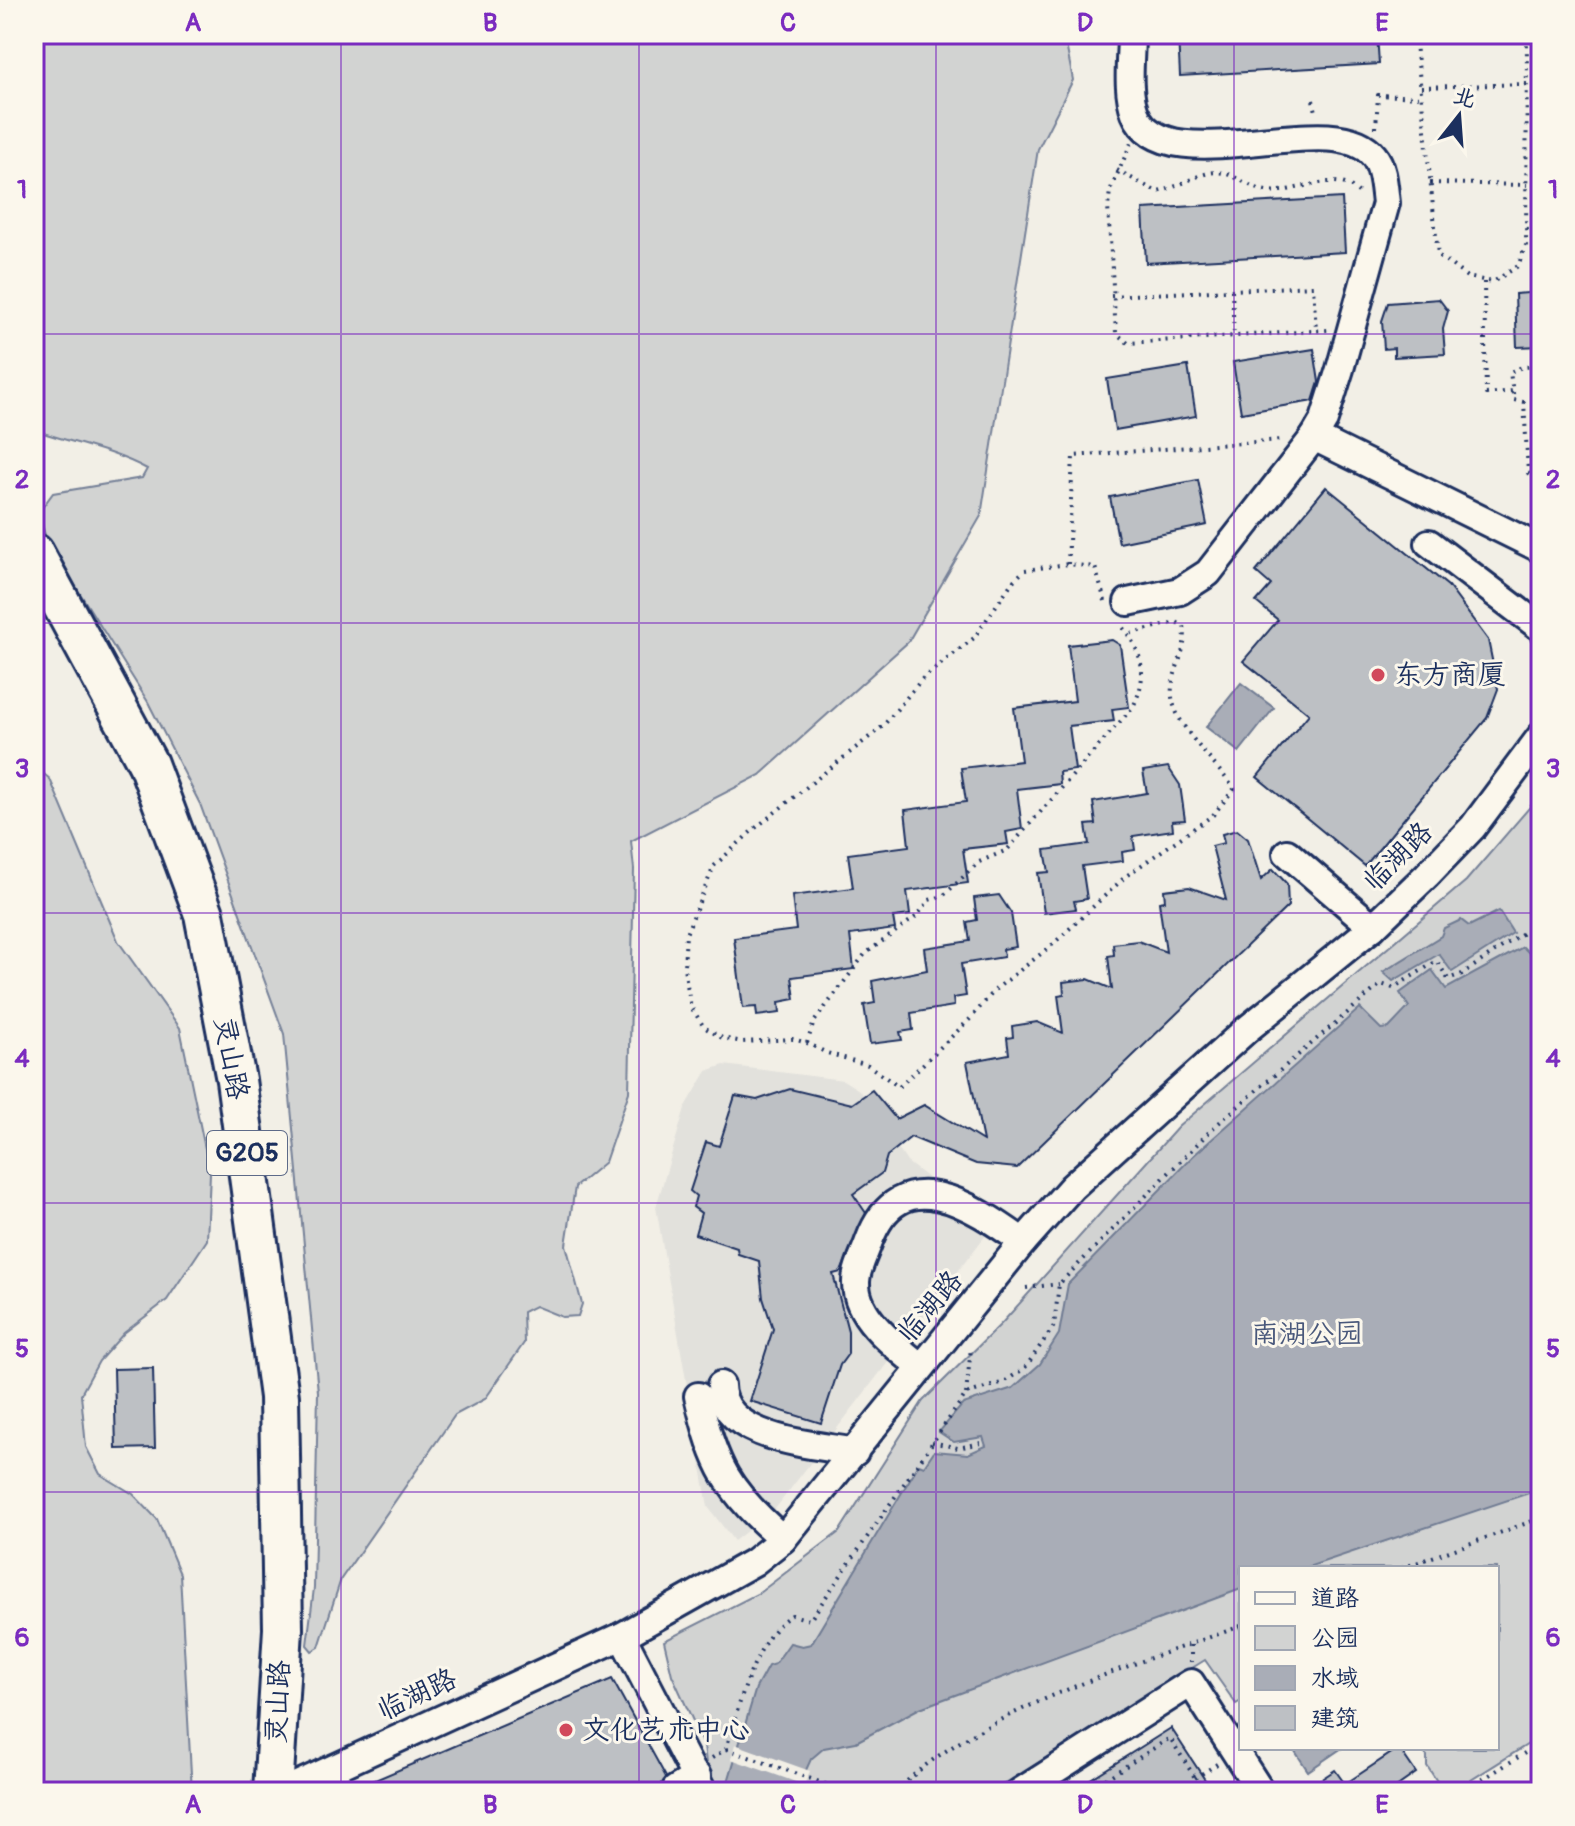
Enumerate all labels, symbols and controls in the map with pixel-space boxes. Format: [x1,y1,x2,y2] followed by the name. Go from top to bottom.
[185,7,202,39] text: A
[483,7,497,39] text: B
[780,7,796,39] text: C
[1077,7,1093,39] text: D
[1375,7,1389,39] text: E
[1419,76,1499,156] north arrow
[1450,81,1479,114] text: 北
[17,174,27,206] text: 1
[1548,174,1558,206] text: 1
[15,464,29,496] text: 2
[1546,464,1560,496] text: 2
[1394,658,1506,693] place label: 东方商厦
[1369,666,1387,684] marker: 东方商厦
[15,753,29,785] text: 3
[1546,753,1560,785] text: 3
[1356,815,1440,899] street label: 临湖路
[206,1014,256,1102] street label: 灵山路
[14,1043,30,1075] text: 4
[1545,1043,1561,1075] text: 4
[207,1131,287,1175] road number: G205
[890,1264,970,1350] street label: 临湖路
[1251,1317,1363,1352] park label: 南湖公园
[15,1333,29,1365] text: 5
[1546,1333,1560,1365] text: 5
[1239,1566,1499,1750] legend
[1311,1584,1359,1613] text: 道路
[14,1622,30,1654] text: 6
[1545,1622,1561,1654] text: 6
[1311,1624,1359,1653] text: 公园
[258,1659,298,1745] street label: 灵山路
[372,1661,462,1729] street label: 临湖路
[1311,1664,1359,1693] text: 水域
[1311,1704,1359,1733] text: 建筑
[582,1713,750,1748] place label: 文化艺术中心
[557,1721,575,1739] marker: 文化艺术中心
[185,1789,202,1821] text: A
[483,1789,497,1821] text: B
[780,1789,796,1821] text: C
[1077,1789,1093,1821] text: D
[1375,1789,1389,1821] text: E

